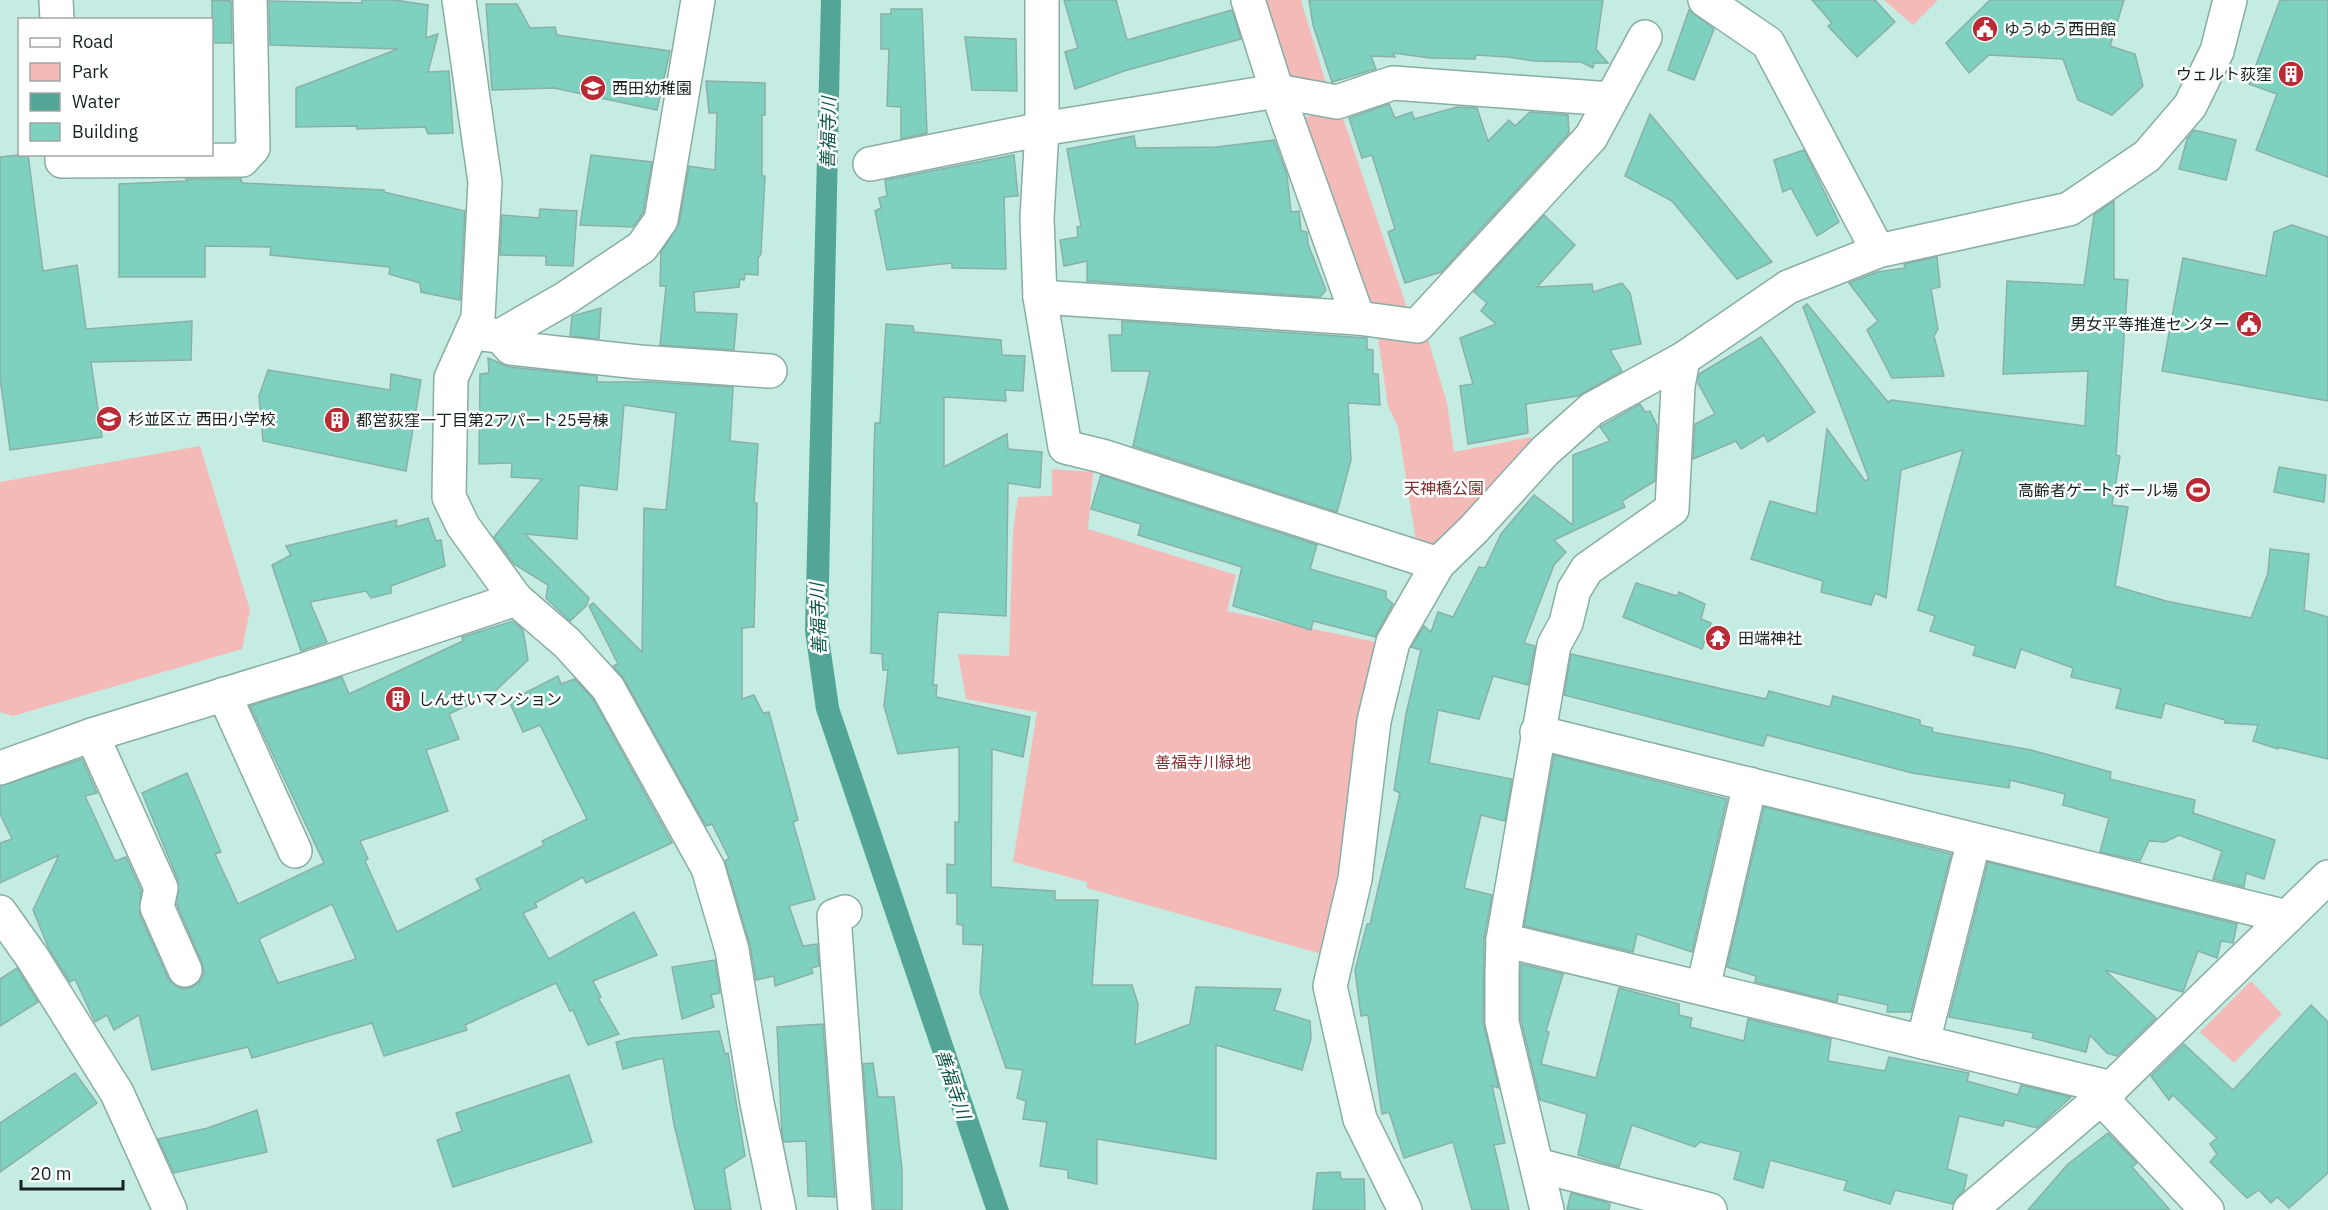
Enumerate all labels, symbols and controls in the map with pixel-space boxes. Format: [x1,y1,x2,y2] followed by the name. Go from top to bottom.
[1970,14,2000,44] public building icon: ゆうゆう西田館
[18,18,213,156] legend
[2004,19,2116,39] place label: ゆうゆう西田館
[72,30,113,53] text: Road
[2276,59,2306,89] building icon: ウェルト荻窪
[72,60,109,83] text: Park
[2176,64,2272,84] place label: ウェルト荻窪
[578,73,608,103] school or university icon: 西田幼稚園
[612,78,692,98] place label: 西田幼稚園
[72,90,121,113] text: Water
[816,95,840,169] water label: 善福寺川
[72,120,139,143] text: Building
[2234,309,2264,339] public building icon: 男女平等推進センター
[2070,314,2230,334] place label: 男女平等推進センター
[94,404,124,434] school or university icon: 杉並区立 西田小学校
[322,405,352,435] building icon: 都営荻窪一丁目第2アパート25号棟
[128,409,276,429] place label: 杉並区立 西田小学校
[356,410,608,430] place label: 都営荻窪一丁目第2アパート25号棟
[2183,475,2213,505] sports icon: 高齢者ゲートボール場
[1404,478,1484,498] park label: 天神橋公園
[2018,480,2178,500] place label: 高齢者ゲートボール場
[805,581,831,655] water label: 善福寺川
[1703,623,1733,653] temple icon: 田端神社
[1738,628,1802,648] place label: 田端神社
[383,684,413,714] building icon: しんせいマンション
[418,689,562,709] place label: しんせいマンション
[1155,752,1251,772] park label: 善福寺川緑地
[930,1046,976,1124] water label: 善福寺川
[21,1153,123,1191] scale bar
[30,1162,72,1185] text: 20 m

